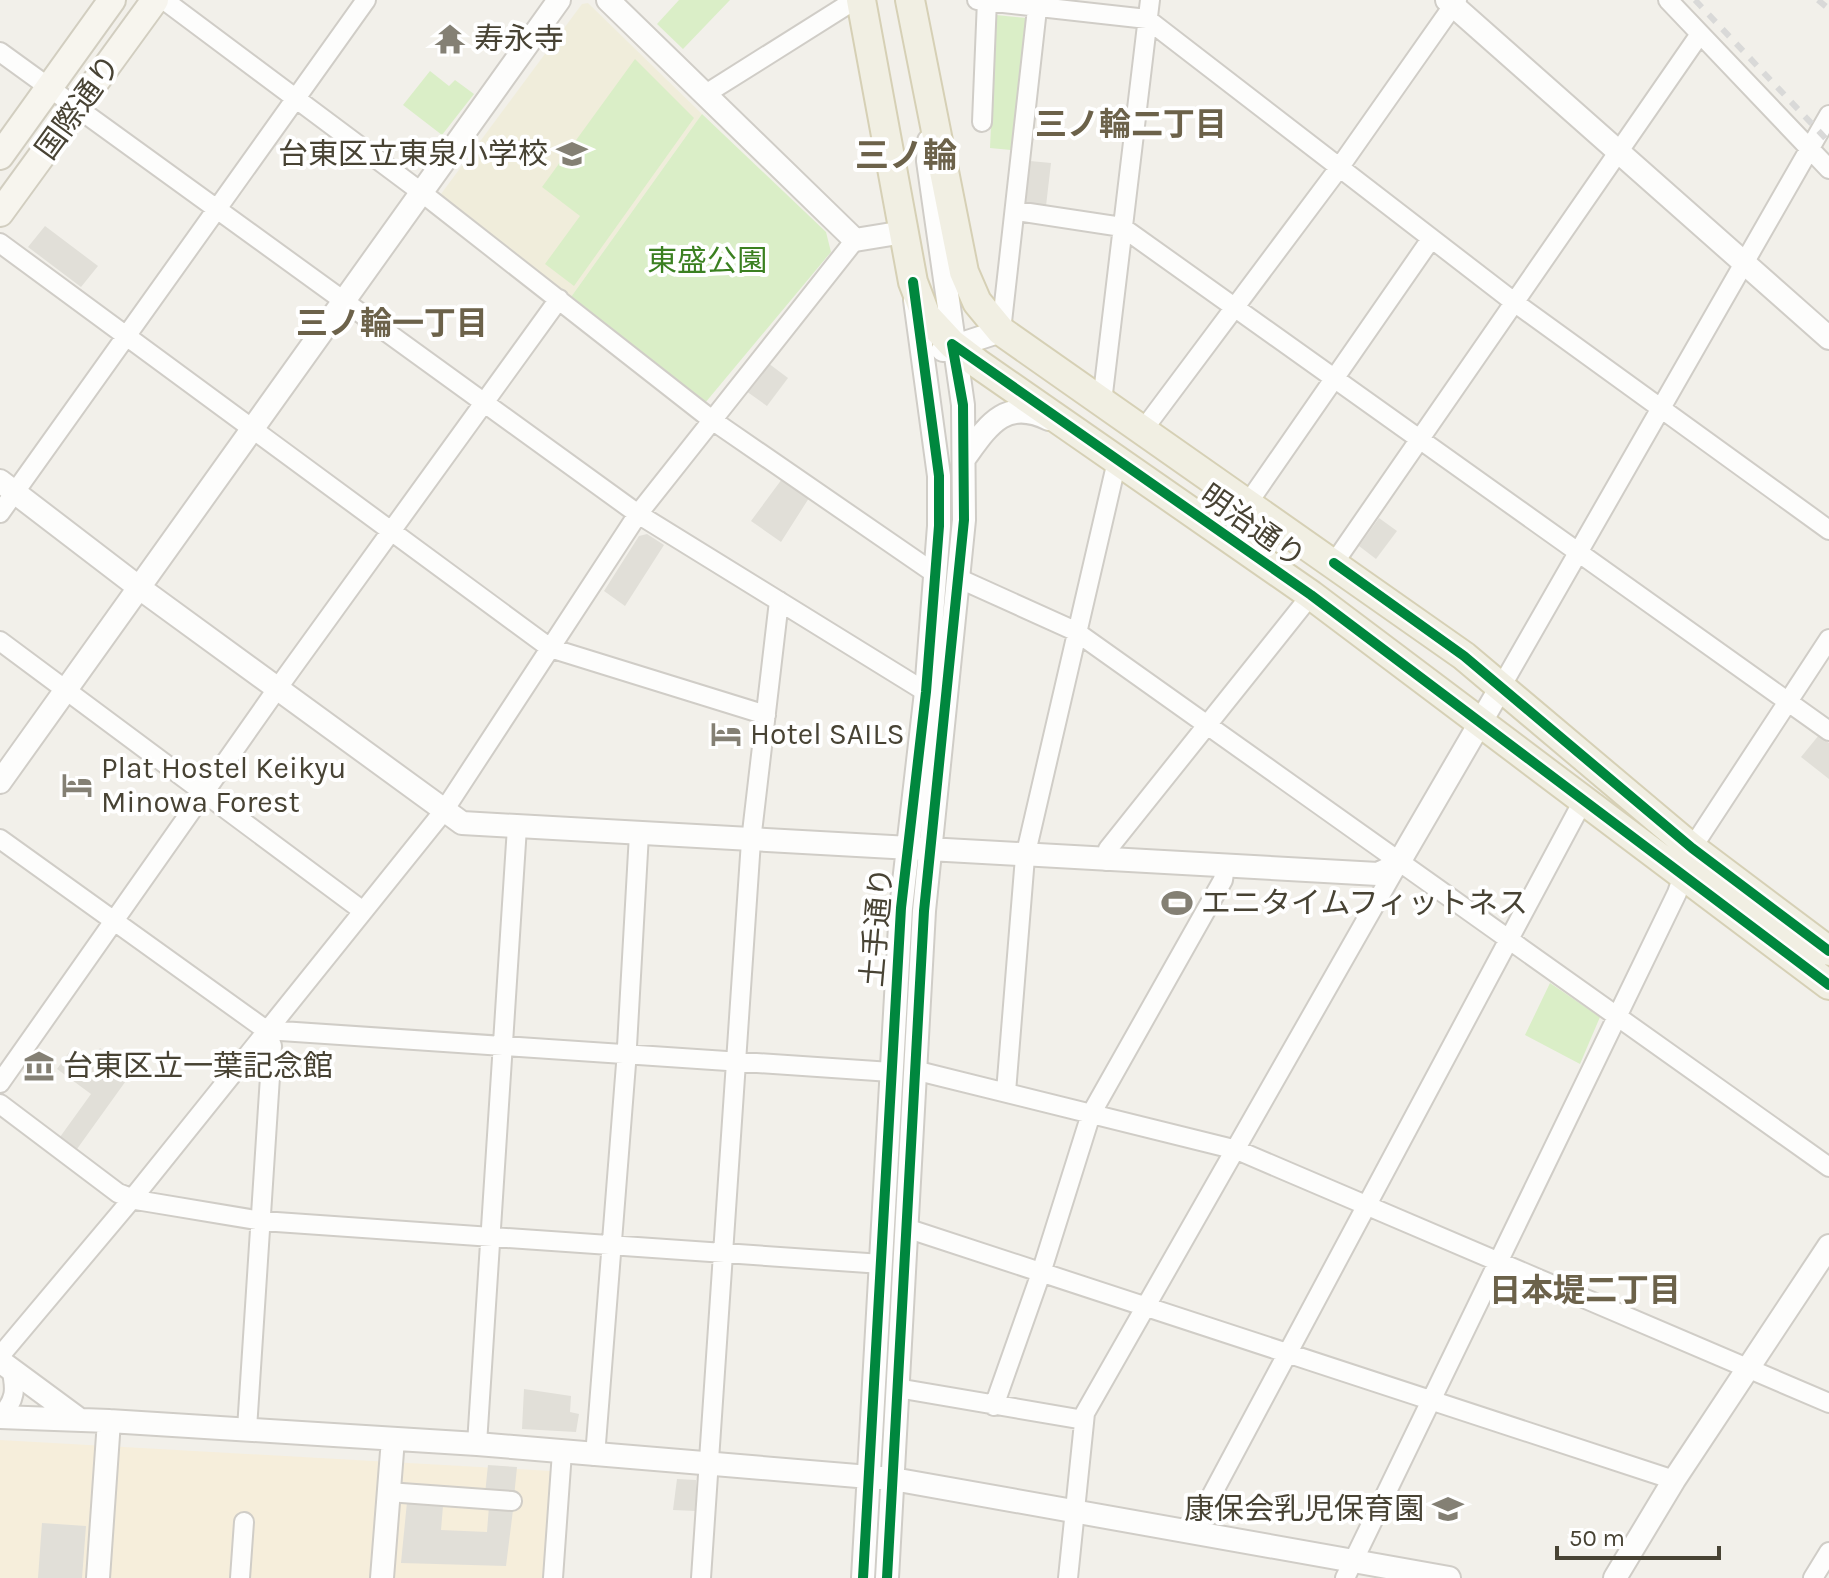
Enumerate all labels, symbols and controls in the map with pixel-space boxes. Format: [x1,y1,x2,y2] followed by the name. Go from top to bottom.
[474,21,564,57] place label: 寿永寺
[433,22,467,56] temple icon: 寿永寺
[28,48,128,166] street label: 国際通り
[1035,106,1227,143] district label: 三ノ輪二丁目
[278,136,548,172] place label: 台東区立東泉小学校
[855,136,957,176] district label: 三ノ輪
[555,137,589,171] school or university icon: 台東区立東泉小学校
[647,243,767,279] park label: 東盛公園
[296,305,488,342] district label: 三ノ輪一丁目
[1194,477,1312,575] street label: 明治通り
[750,716,905,752] place label: Hotel SAILS
[709,717,743,751] hotel icon: Hotel SAILS
[101,750,346,820] place label: Plat Hostel Keikyu Minowa Forest
[60,768,94,802] hotel icon: Plat Hostel Keikyu Minowa Forest
[854,866,900,988] street label: 土手通り
[1201,885,1528,921] place label: エニタイムフィットネス
[1160,886,1194,920] sports icon: エニタイムフィットネス
[63,1048,333,1084] place label: 台東区立一葉記念館
[22,1049,56,1083] museum icon: 台東区立一葉記念館
[1489,1272,1681,1309] district label: 日本堤二丁目
[1184,1491,1424,1527] place label: 康保会乳児保育園
[1431,1492,1465,1526] school or university icon: 康保会乳児保育園
[1557,1510,1719,1560] scale bar
[1569,1524,1625,1552] text: 50 m

